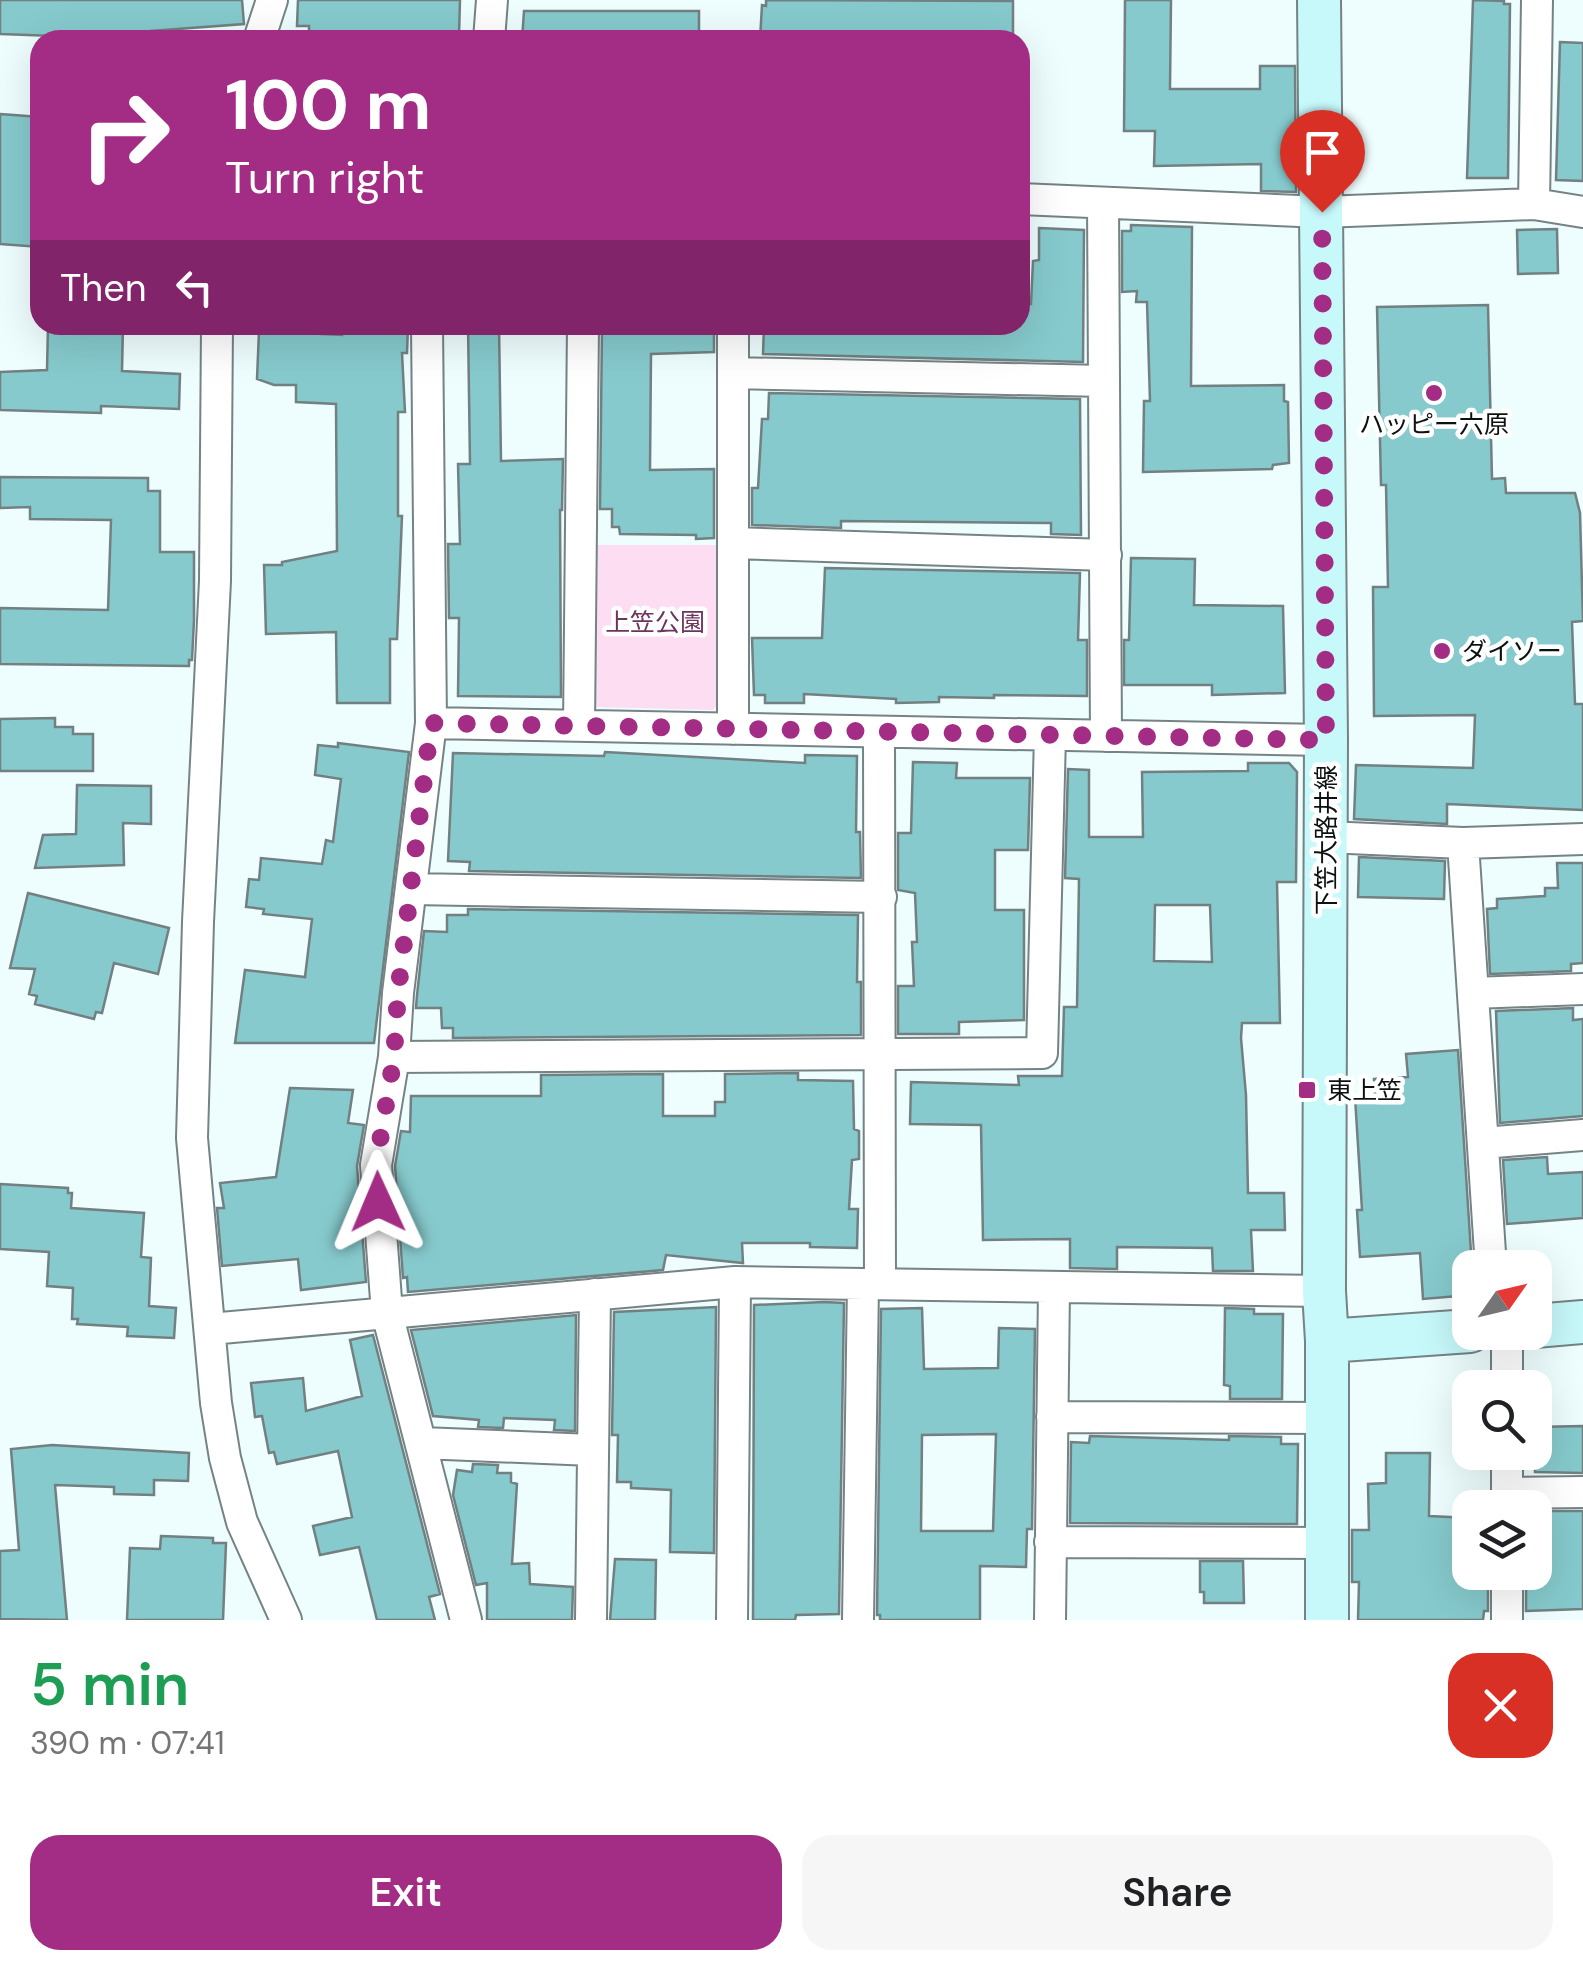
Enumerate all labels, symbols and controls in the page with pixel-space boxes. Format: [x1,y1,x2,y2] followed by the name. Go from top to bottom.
[225,60,431,151] text: 100 m
[60,70,190,200] icon: right
[1280,110,1365,213] pin
[1295,125,1350,180] icon: arrive
[225,148,424,207] text: Turn right
[167,260,222,315] icon: left
[60,263,147,313] text: Then
[1423,382,1445,404] marker: ハッピー六原
[1359,408,1509,441] place label: ハッピー六原
[605,606,705,639] park label: 上笠公園
[1462,635,1562,668] place label: ダイソー
[1431,640,1453,662] marker: ダイソー
[1310,765,1343,915] street label: 下笠大路井線
[1327,1074,1402,1107] place label: 東上笠
[1296,1079,1318,1101] marker: 東上笠
[326,1150,430,1254] position arrow
[1452,1250,1552,1350] north arrow
[1452,1250,1552,1590] map controls
[1452,1370,1552,1470] button: search
[1452,1490,1552,1590] button: layers
[30,1645,189,1724] text: 5 min
[1448,1653,1553,1758] button: close
[30,1722,225,1764] text: 390 m · 07:41
[30,1835,782,1950] button: Exit
[802,1835,1553,1950] button: Share

